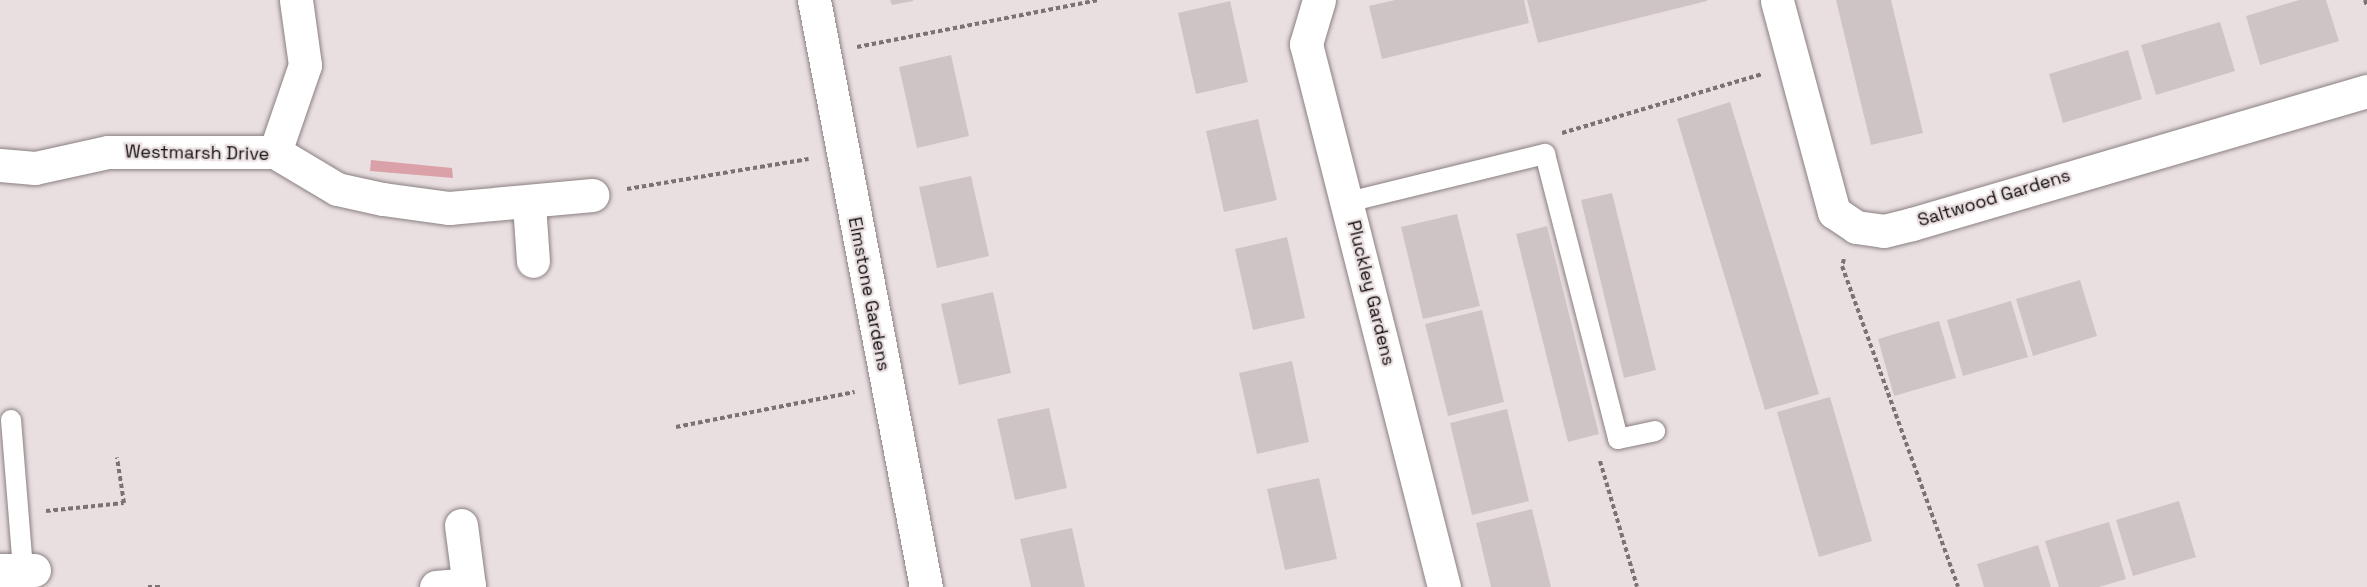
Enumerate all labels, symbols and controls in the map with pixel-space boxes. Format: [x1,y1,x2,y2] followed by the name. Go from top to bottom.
[125,141,269,165] street label: Westmarsh Drive
[1915,165,2073,231] street label: Saltwood Gardens
[844,215,894,373] street label: Elmstone Gardens
[1343,218,1399,368] street label: Pluckley Gardens

